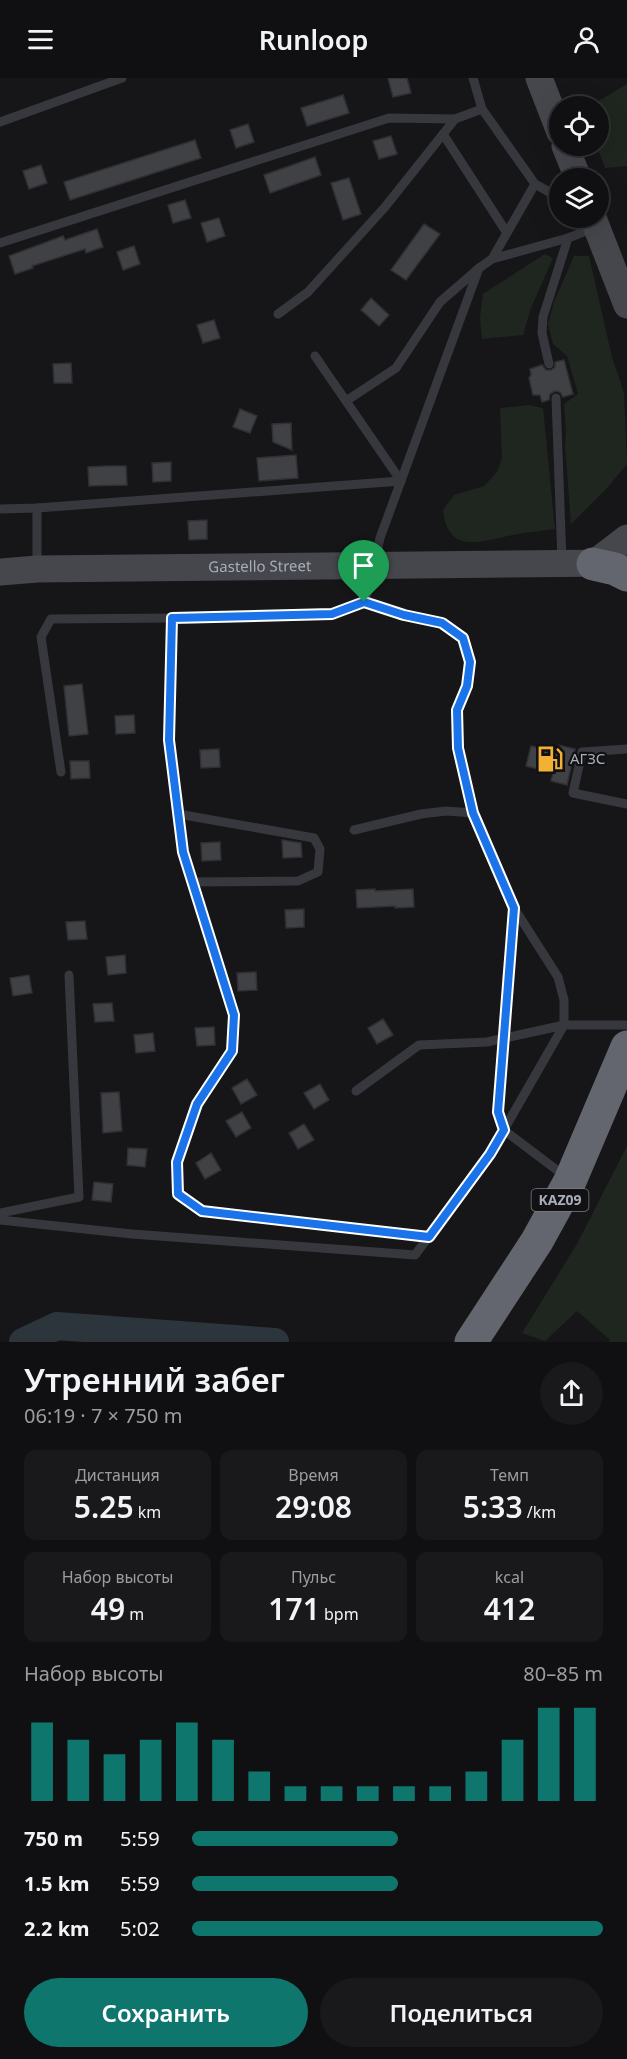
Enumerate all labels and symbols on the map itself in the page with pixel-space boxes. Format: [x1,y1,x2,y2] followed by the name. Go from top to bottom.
[338,540,389,602] pin
[208,555,312,576] street label: Gastello Street
[535,744,565,774] fuel station icon: АГЗС
[570,748,605,768] place label: АГЗС
[532,1189,588,1211] road number: KAZ09

